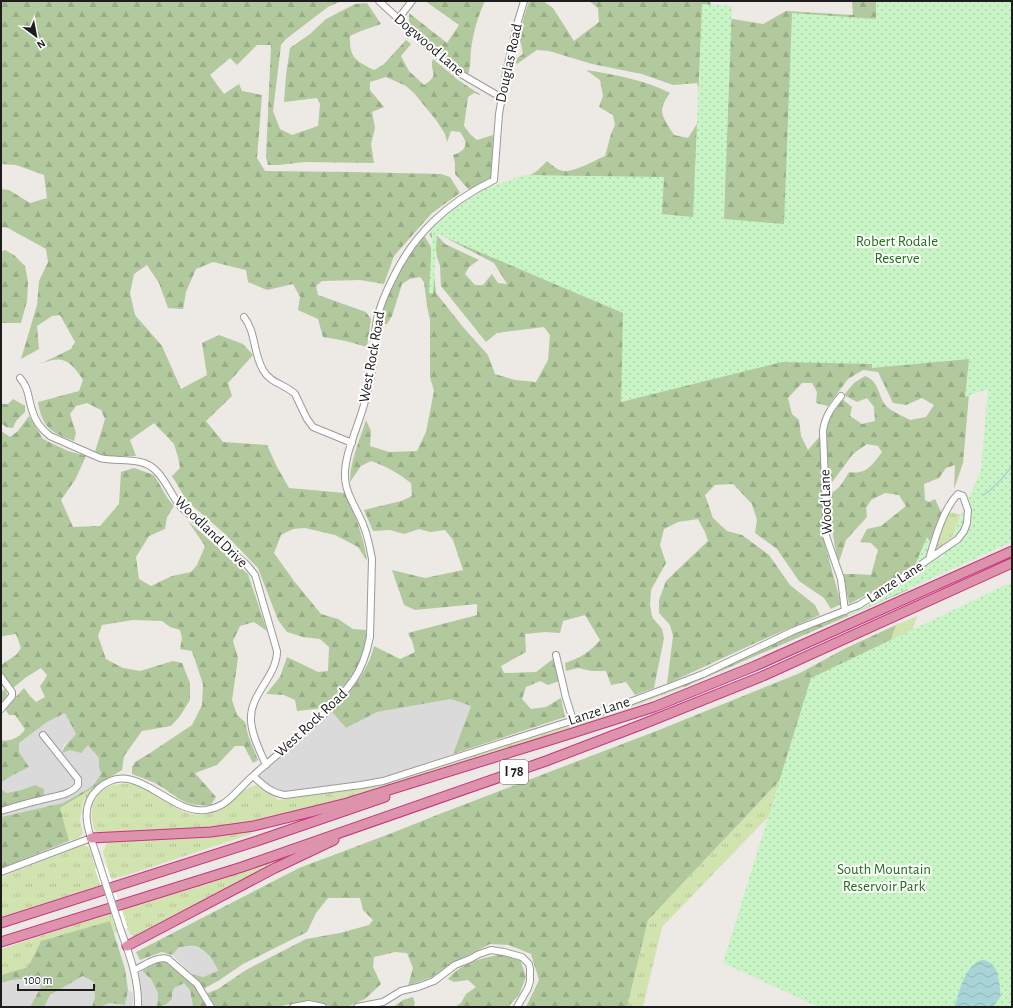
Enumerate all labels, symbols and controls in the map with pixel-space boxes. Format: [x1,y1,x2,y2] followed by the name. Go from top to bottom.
[391,11,467,79] street label: Dogwood Lane
[16,16,56,56] north arrow
[493,22,525,104] street label: Douglas Road
[35,37,47,51] text: N
[856,234,938,266] park label: Robert Rodale Reserve
[357,310,387,404] street label: West Rock Road
[817,469,835,535] street label: Wood Lane
[172,494,250,570] street label: Woodland Drive
[864,558,926,606] street label: Lanze Lane
[272,686,350,760] street label: West Rock Road
[566,694,632,728] street label: Lanze Lane
[500,760,528,784] road number: I 78
[837,862,931,894] park label: South Mountain Reservoir Park
[18,966,94,992] scale bar
[24,974,52,986] text: 100 m

